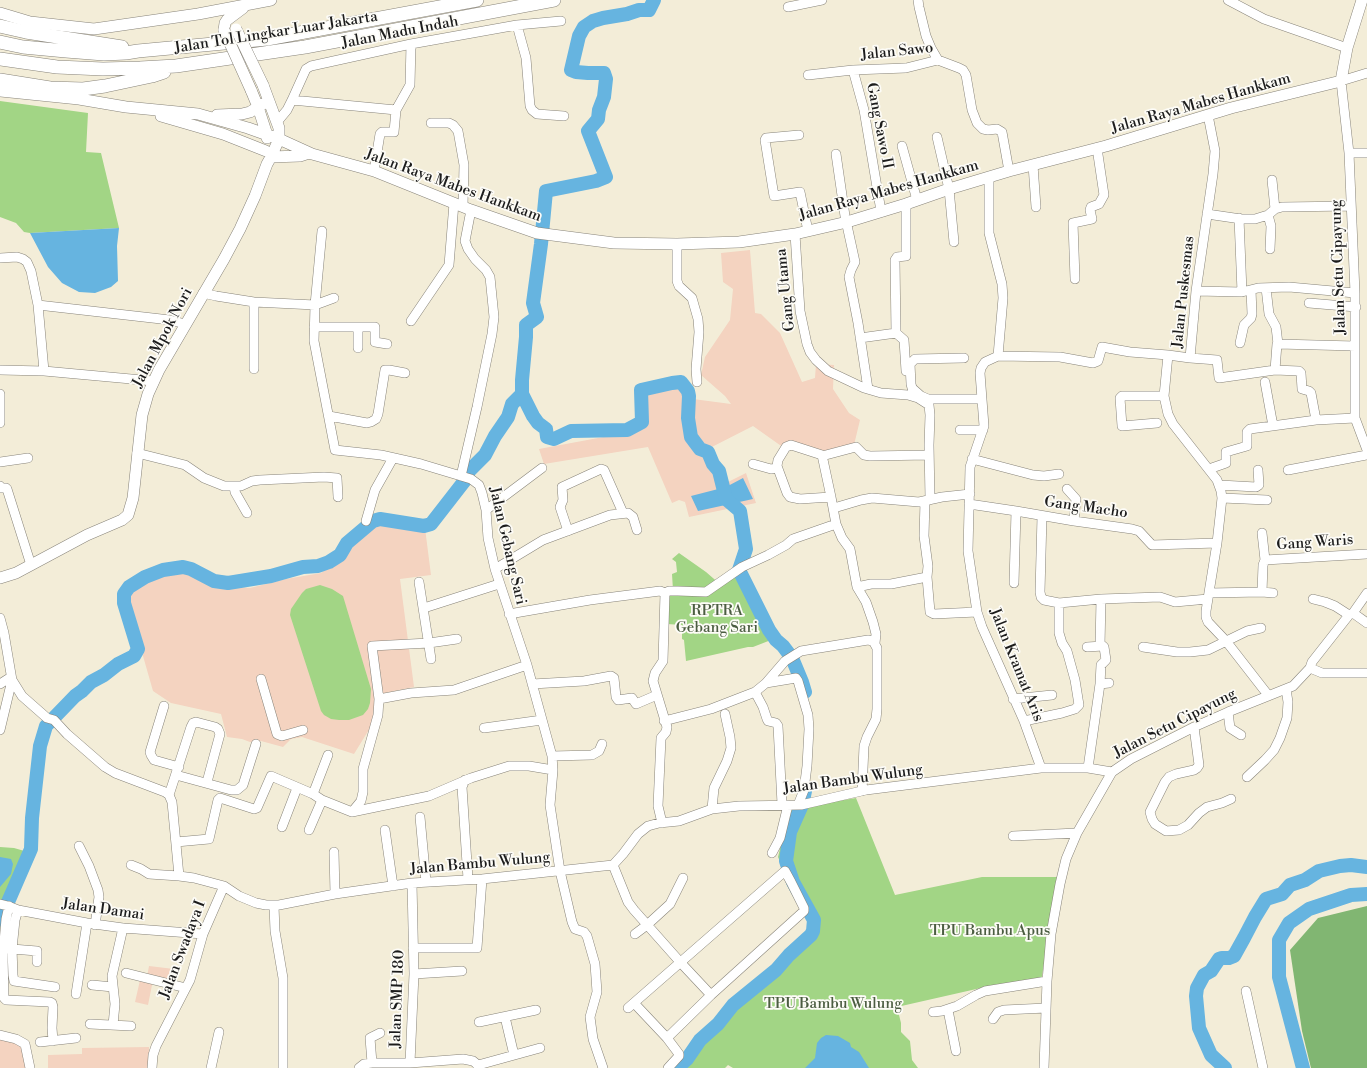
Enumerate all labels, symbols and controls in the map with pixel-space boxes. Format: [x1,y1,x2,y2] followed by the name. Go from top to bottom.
[173,8,379,58] street label: Jalan Tol Lingkar Luar Jakarta
[340,13,460,53] street label: Jalan Madu Indah
[860,39,934,65] street label: Jalan Sawo
[1109,70,1293,138] street label: Jalan Raya Mabes Hankkam
[862,81,896,171] street label: Gang Sawo II
[362,146,544,226] street label: Jalan Raya Mabes Hankkam
[797,157,981,225] street label: Jalan Raya Mabes Hankkam
[1328,199,1350,335] street label: Jalan Setu Cipayung
[1169,235,1199,349] street label: Jalan Puskesmas
[773,248,799,332] street label: Gang Utama
[129,285,197,391] street label: Jalan Mpok Nori
[485,485,529,607] street label: Jalan Gebang Sari
[1043,493,1129,523] street label: Gang Macho
[1276,531,1354,555] street label: Gang Waris
[676,602,758,637] park label: RPTRA Gebang Sari
[985,606,1047,724] street label: Jalan Kramat Aris
[1111,685,1239,763] street label: Jalan Setu Cipayung
[782,761,924,799] street label: Jalan Bambu Wulung
[409,849,551,879] street label: Jalan Bambu Wulung
[61,895,145,925] street label: Jalan Damai
[156,898,210,1002] street label: Jalan Swadaya I
[930,922,1050,940] park label: TPU Bambu Apus
[387,949,409,1049] street label: Jalan SMP 180
[764,995,902,1013] park label: TPU Bambu Wulung

